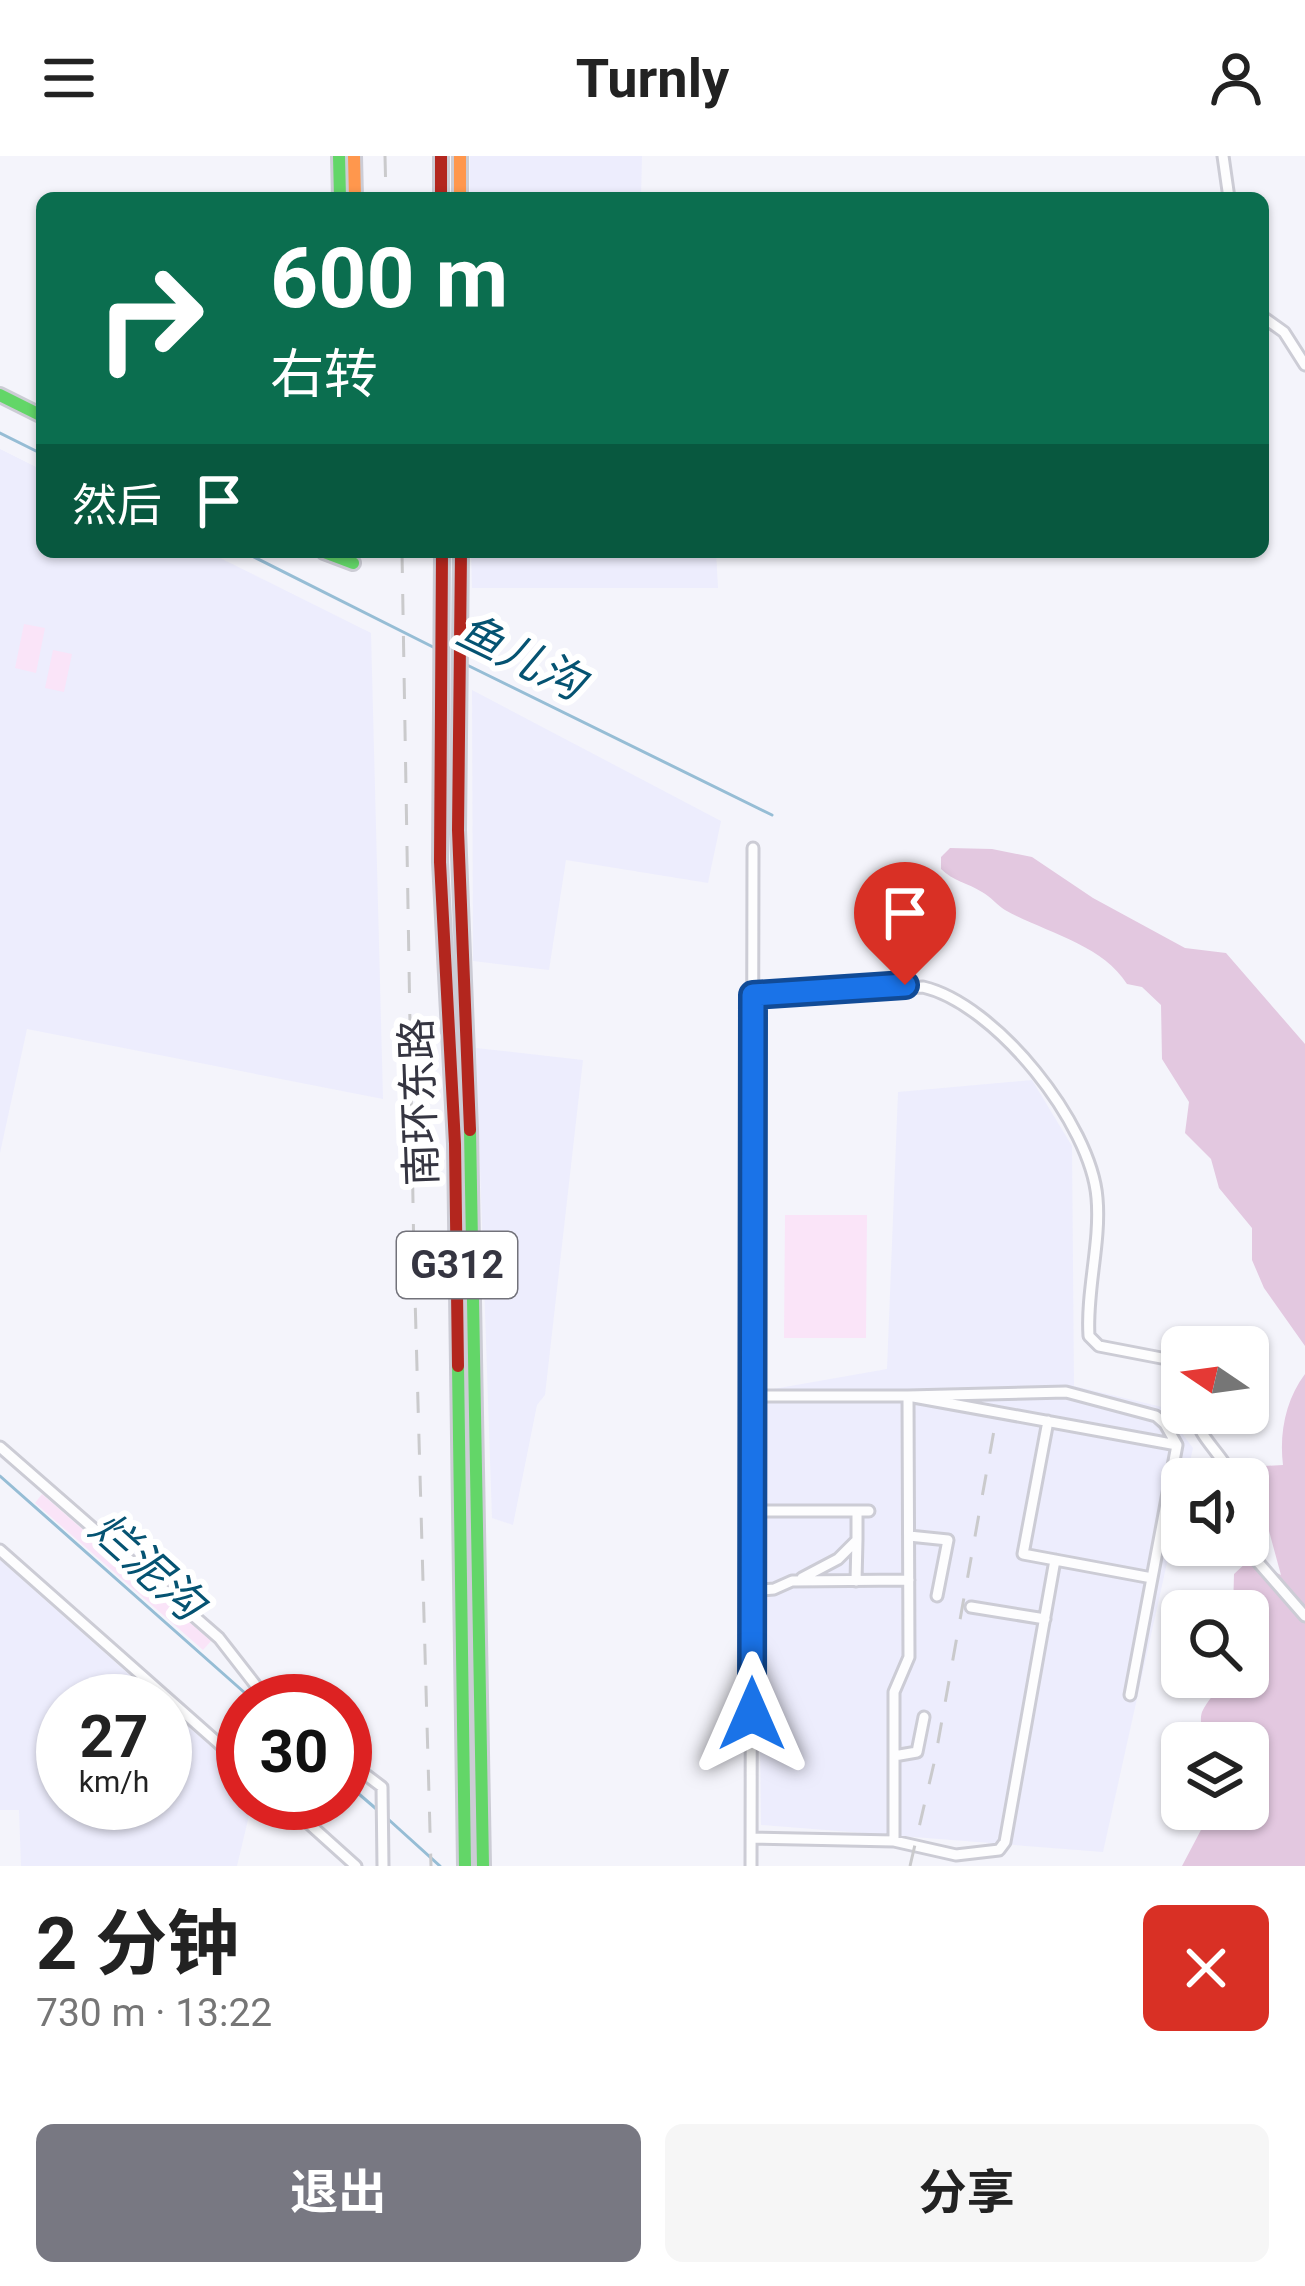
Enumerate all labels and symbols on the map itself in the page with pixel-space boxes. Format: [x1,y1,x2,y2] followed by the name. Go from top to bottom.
[449,604,598,713] water label: 鱼儿沟
[854,862,956,985] pin
[392,1017,446,1187] street label: 南环东路
[397,1232,517,1298] road number: G312
[1161,1326,1269,1434] north arrow
[79,1501,219,1634] water label: 烂泥沟
[689,1651,815,1777] position arrow
[216,1674,372,1830] speed limit sign: 30

